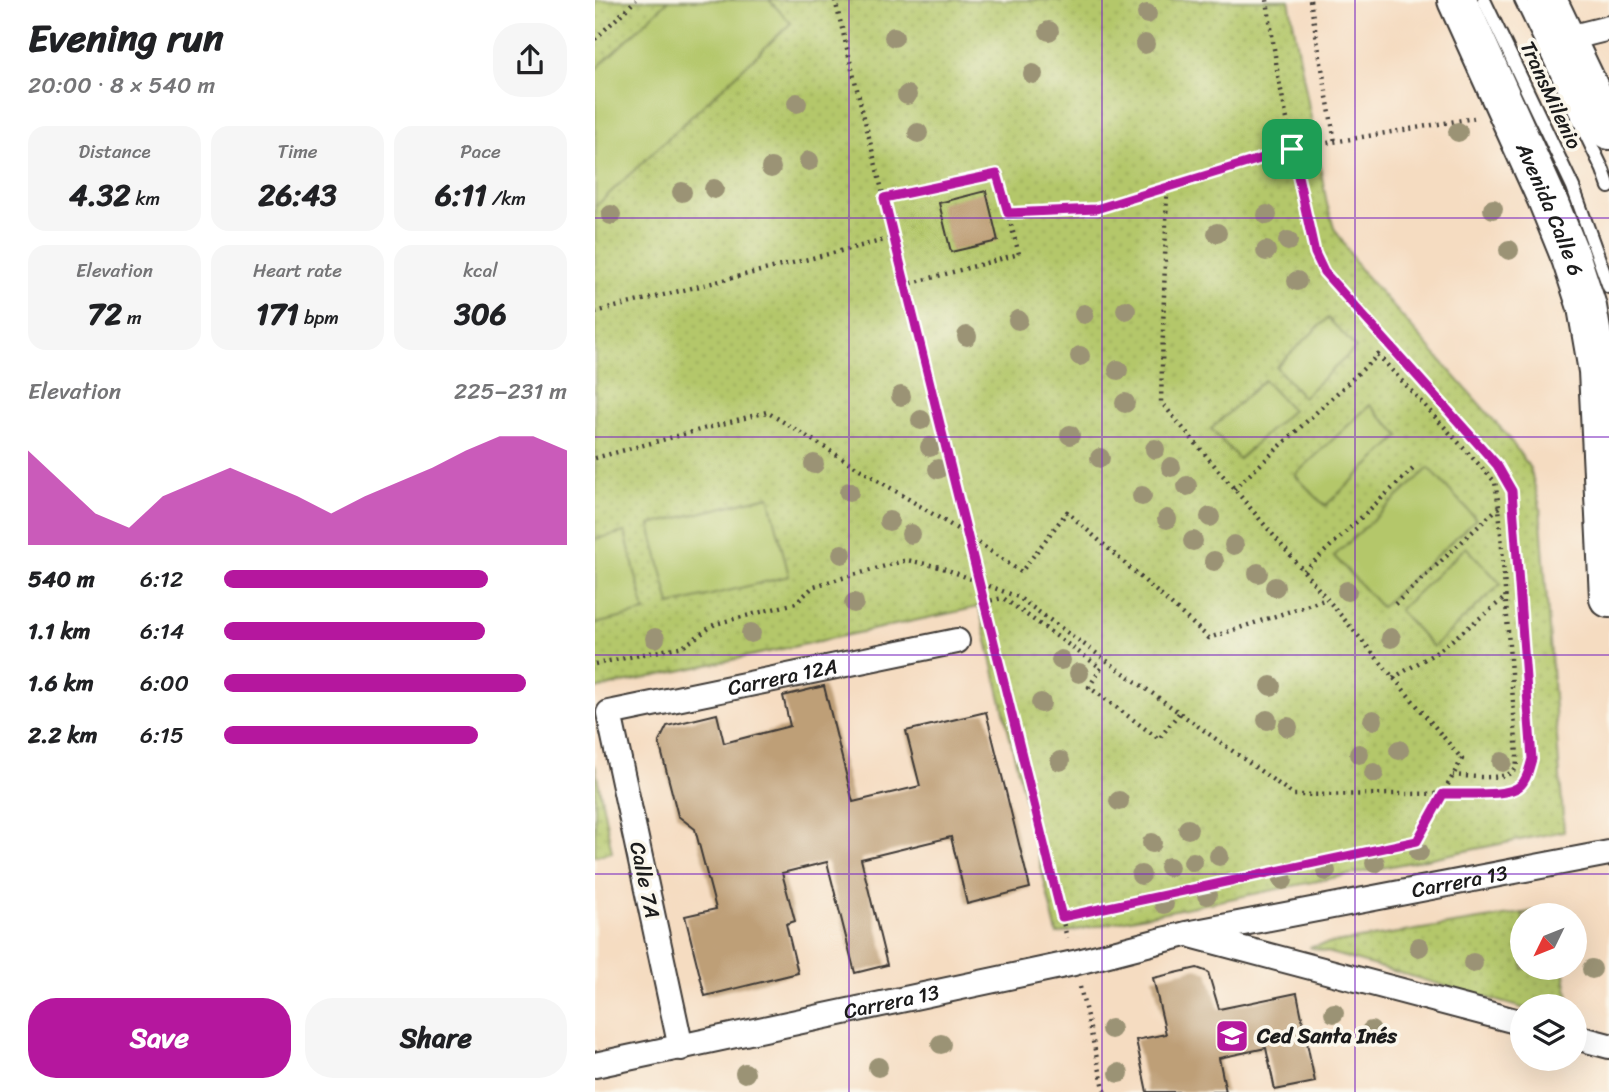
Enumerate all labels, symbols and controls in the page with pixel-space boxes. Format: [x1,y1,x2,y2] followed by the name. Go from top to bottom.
[28,5,224,72] text: Evening run
[493,23,567,97] button: share
[1509,34,1593,156] street label: TransMilenio
[28,65,215,106] text: 20:00 · 8 × 540 m
[1262,119,1322,179] pin
[1273,130,1311,168] icon: arrive
[78,135,151,168] text: Distance
[277,135,318,168] text: Time
[460,135,501,168] text: Pace
[1504,135,1595,281] street label: Avenida Calle 6
[69,168,130,222] text: 4.32
[258,168,337,222] text: 26:43
[435,168,487,222] text: 6:11
[130,182,160,215] text: km
[487,182,526,215] text: /km
[76,254,153,287] text: Elevation
[253,254,342,287] text: Heart rate
[463,254,498,287] text: kcal
[88,287,122,341] text: 72
[256,287,299,341] text: 171
[454,287,507,341] text: 306
[122,301,142,334] text: m
[299,301,339,334] text: bpm
[28,371,121,412] text: Elevation
[454,371,567,412] text: 225–231 m
[28,559,95,600] text: 540 m
[140,559,183,600] text: 6:12
[28,611,91,652] text: 1.1 km
[140,611,184,652] text: 6:14
[724,647,841,707] street label: Carrera 12A
[28,663,94,704] text: 1.6 km
[140,663,189,704] text: 6:00
[28,715,97,756] text: 2.2 km
[140,715,184,756] text: 6:15
[618,838,672,922] street label: Calle 7A
[1408,854,1511,909] street label: Carrera 13
[1510,903,1587,980] north arrow
[1510,903,1587,1071] map controls
[840,973,943,1031] street label: Carrera 13
[1510,994,1587,1071] button: layers
[28,998,291,1078] button: Save
[305,998,567,1078] button: Share
[1213,1017,1251,1055] school or university icon: Ced Santa Inés
[1256,1017,1397,1055] place label: Ced Santa Inés

